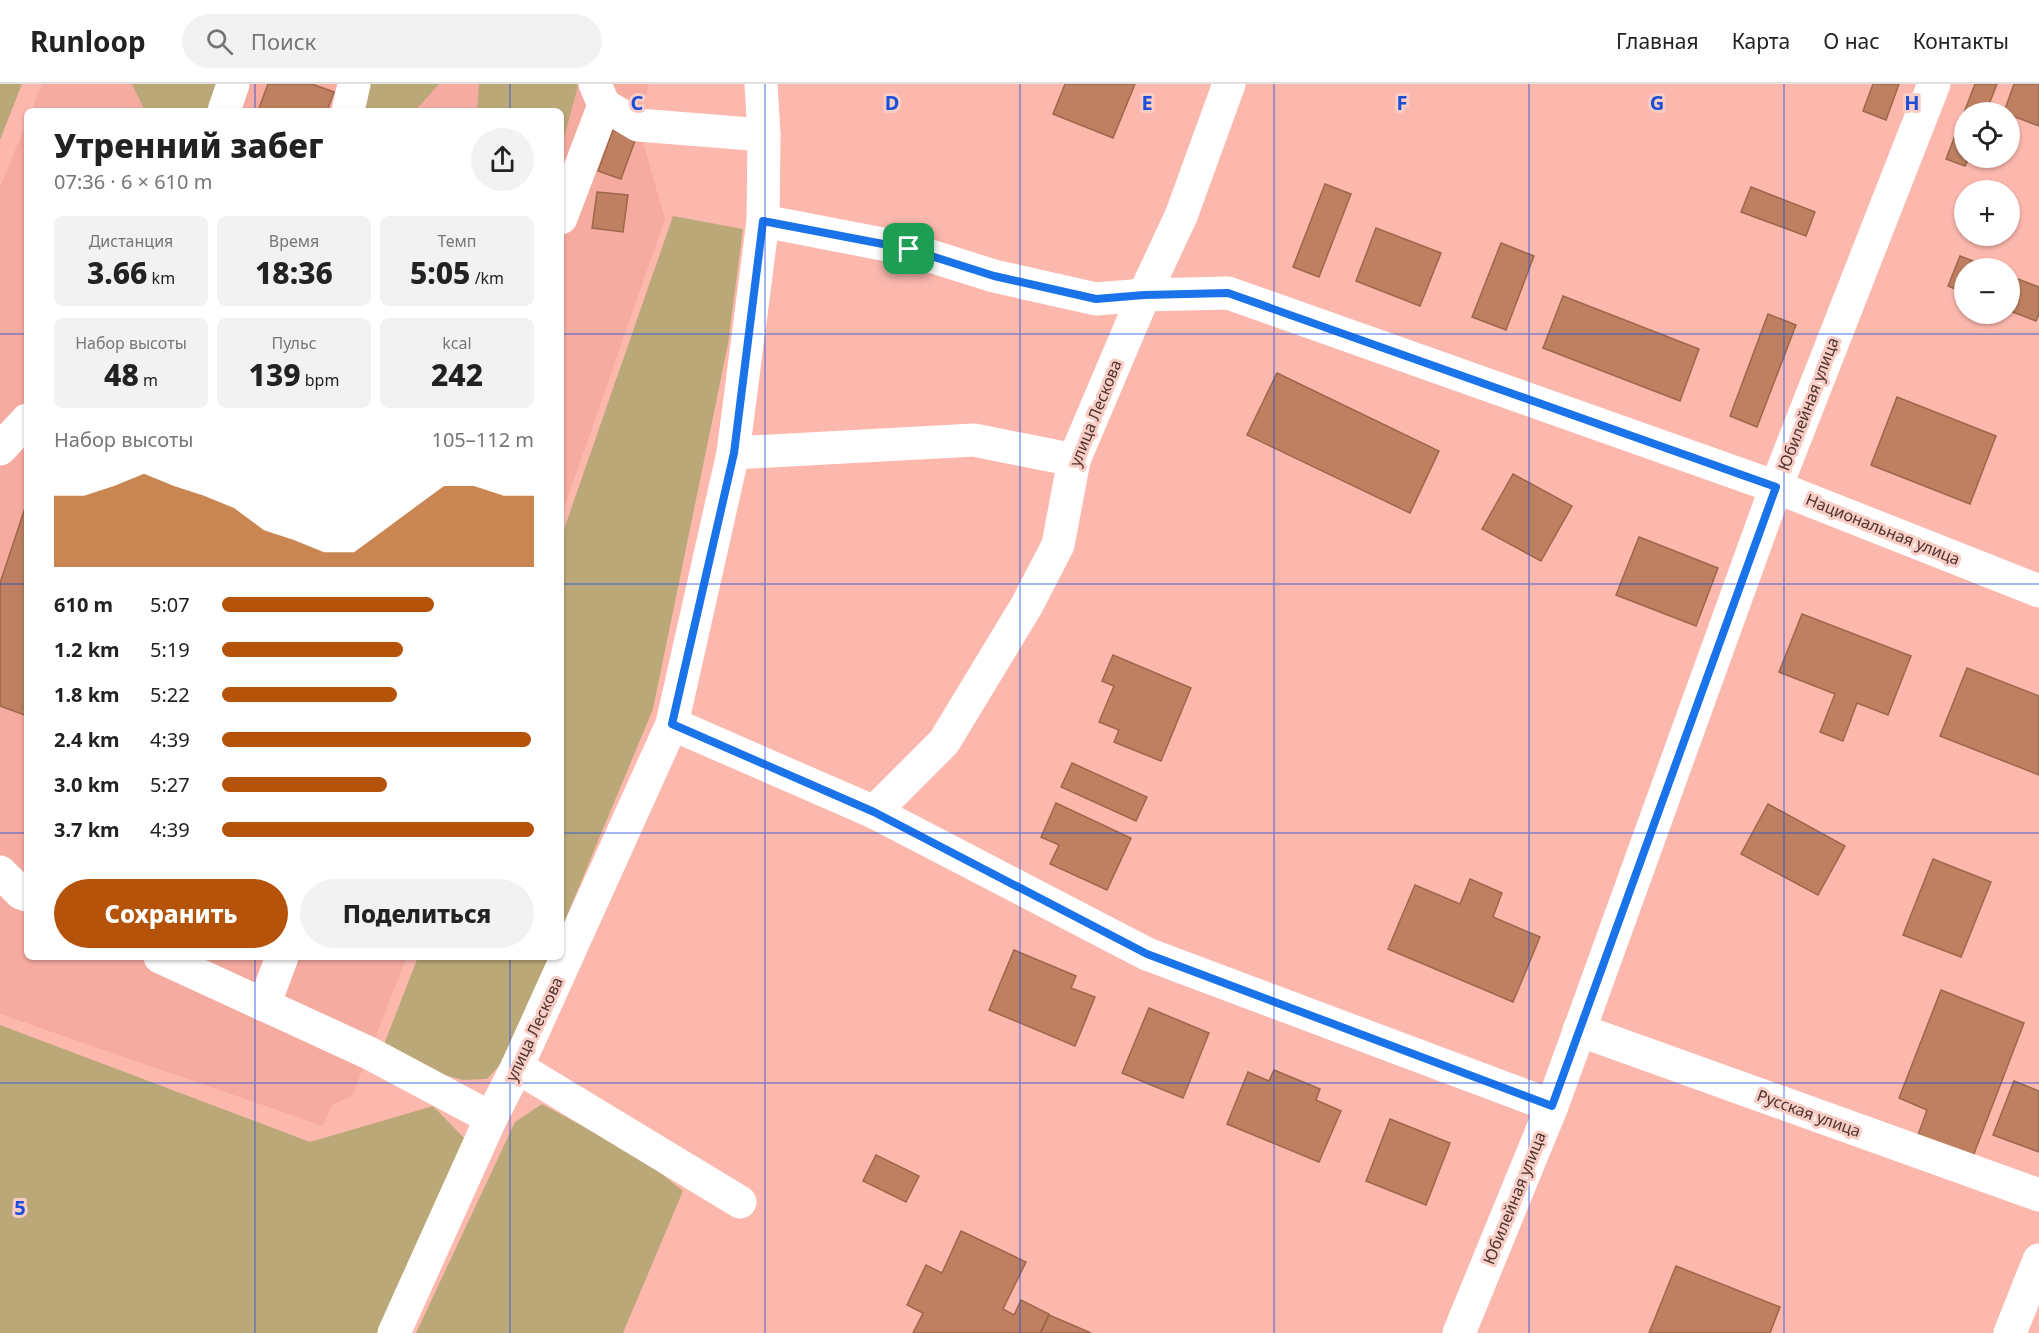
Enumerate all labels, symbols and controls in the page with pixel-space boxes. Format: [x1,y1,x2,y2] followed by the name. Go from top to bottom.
[182,14,602,68] search box
[30,22,146,60] text: Runloop
[203,25,236,58] icon: search
[251,26,316,56] text: Поиск
[1616,27,1699,55] text: Главная
[1732,27,1790,55] text: Карта
[1823,27,1880,55] text: О нас
[1913,27,2009,55] text: Контакты
[631,89,644,116] text: C
[885,89,899,116] text: D
[1141,89,1153,116] text: E
[1397,89,1407,116] text: F
[1650,89,1664,116] text: G
[1904,89,1920,116] text: H
[1954,102,2020,324] map controls
[1954,102,2020,168] button: locate
[54,123,323,168] text: Утренний забег
[471,128,534,191] button: share
[54,168,212,195] text: 07:36 · 6 × 610 m
[1954,180,2020,246] button: +
[883,223,934,274] pin
[89,230,173,252] text: Дистанция
[269,230,319,252] text: Время
[437,230,477,252] text: Темп
[892,232,925,265] icon: arrive
[87,252,147,293] text: 3.66
[255,252,333,293] text: 18:36
[410,252,470,293] text: 5:05
[1954,258,2020,324] button: −
[147,267,175,289] text: km
[470,267,504,289] text: /km
[75,332,187,354] text: Набор высоты
[271,332,317,354] text: Пульс
[442,332,472,354] text: kcal
[1772,334,1844,474] street label: Юбилейная улица
[104,354,139,395] text: 48
[249,354,301,395] text: 139
[431,354,483,395] text: 242
[1064,356,1126,470] street label: улица Лескова
[139,369,158,391] text: m
[301,369,339,391] text: bpm
[54,426,193,453] text: Набор высоты
[431,426,534,453] text: 105–112 m
[1803,488,1963,570] street label: Национальная улица
[54,591,113,618] text: 610 m
[150,591,190,618] text: 5:07
[54,636,120,663] text: 1.2 km
[150,636,190,663] text: 5:19
[54,681,120,708] text: 1.8 km
[150,681,190,708] text: 5:22
[54,726,120,753] text: 2.4 km
[150,726,190,753] text: 4:39
[54,771,120,798] text: 3.0 km
[150,771,190,798] text: 5:27
[54,816,120,843] text: 3.7 km
[150,816,190,843] text: 4:39
[54,879,288,948] button: Сохранить
[300,879,534,948] button: Поделиться
[500,973,568,1085] street label: улица Лескова
[1754,1084,1864,1142] street label: Русская улица
[1477,1128,1551,1268] street label: Юбилейная улица
[14,1194,26,1221] text: 5

